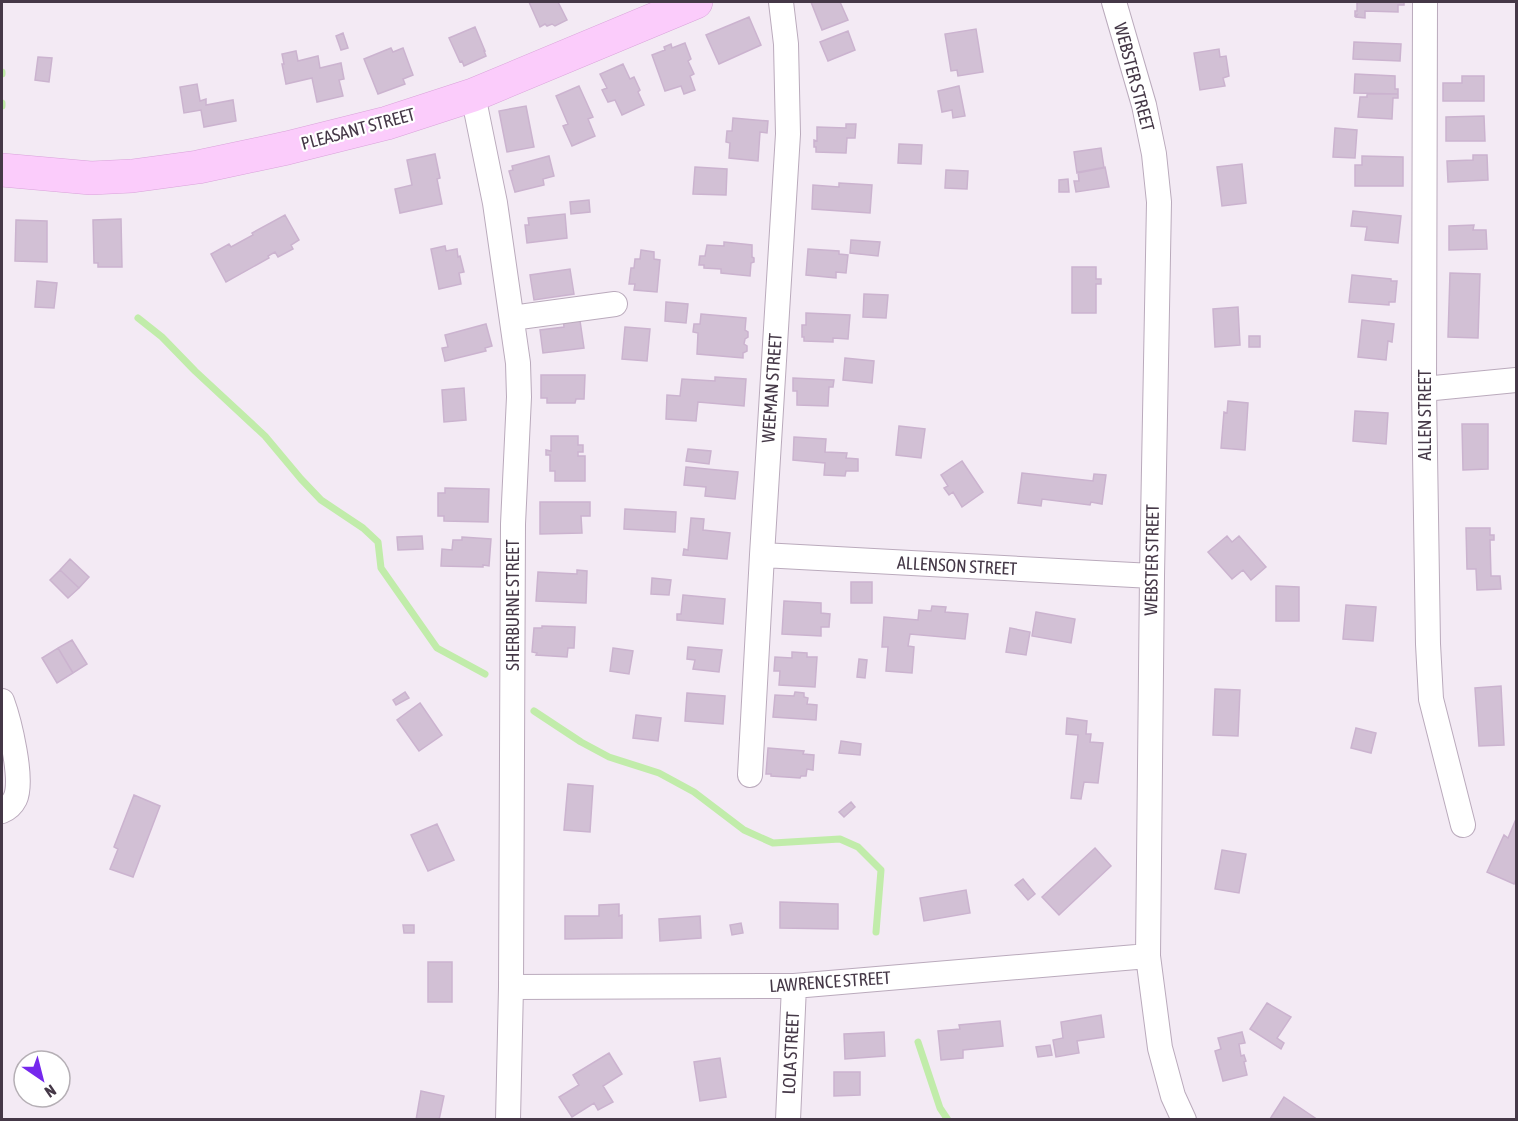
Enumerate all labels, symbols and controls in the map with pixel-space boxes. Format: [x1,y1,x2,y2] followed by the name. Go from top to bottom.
[1110,20,1159,134] street label: WEBSTER STREET
[298,103,417,154] street label: PLEASANT STREET
[757,332,786,444] street label: WEEMAN STREET
[1414,369,1435,461] street label: ALLEN STREET
[1140,504,1163,616] street label: WEBSTER STREET
[502,539,523,671] street label: SHERBURNE STREET
[897,552,1018,579] street label: ALLENSON STREET
[769,967,891,996] street label: LAWRENCE STREET
[778,1011,803,1095] street label: LOLA STREET
[12,1049,72,1109] north arrow
[42,1081,60,1101] text: N

